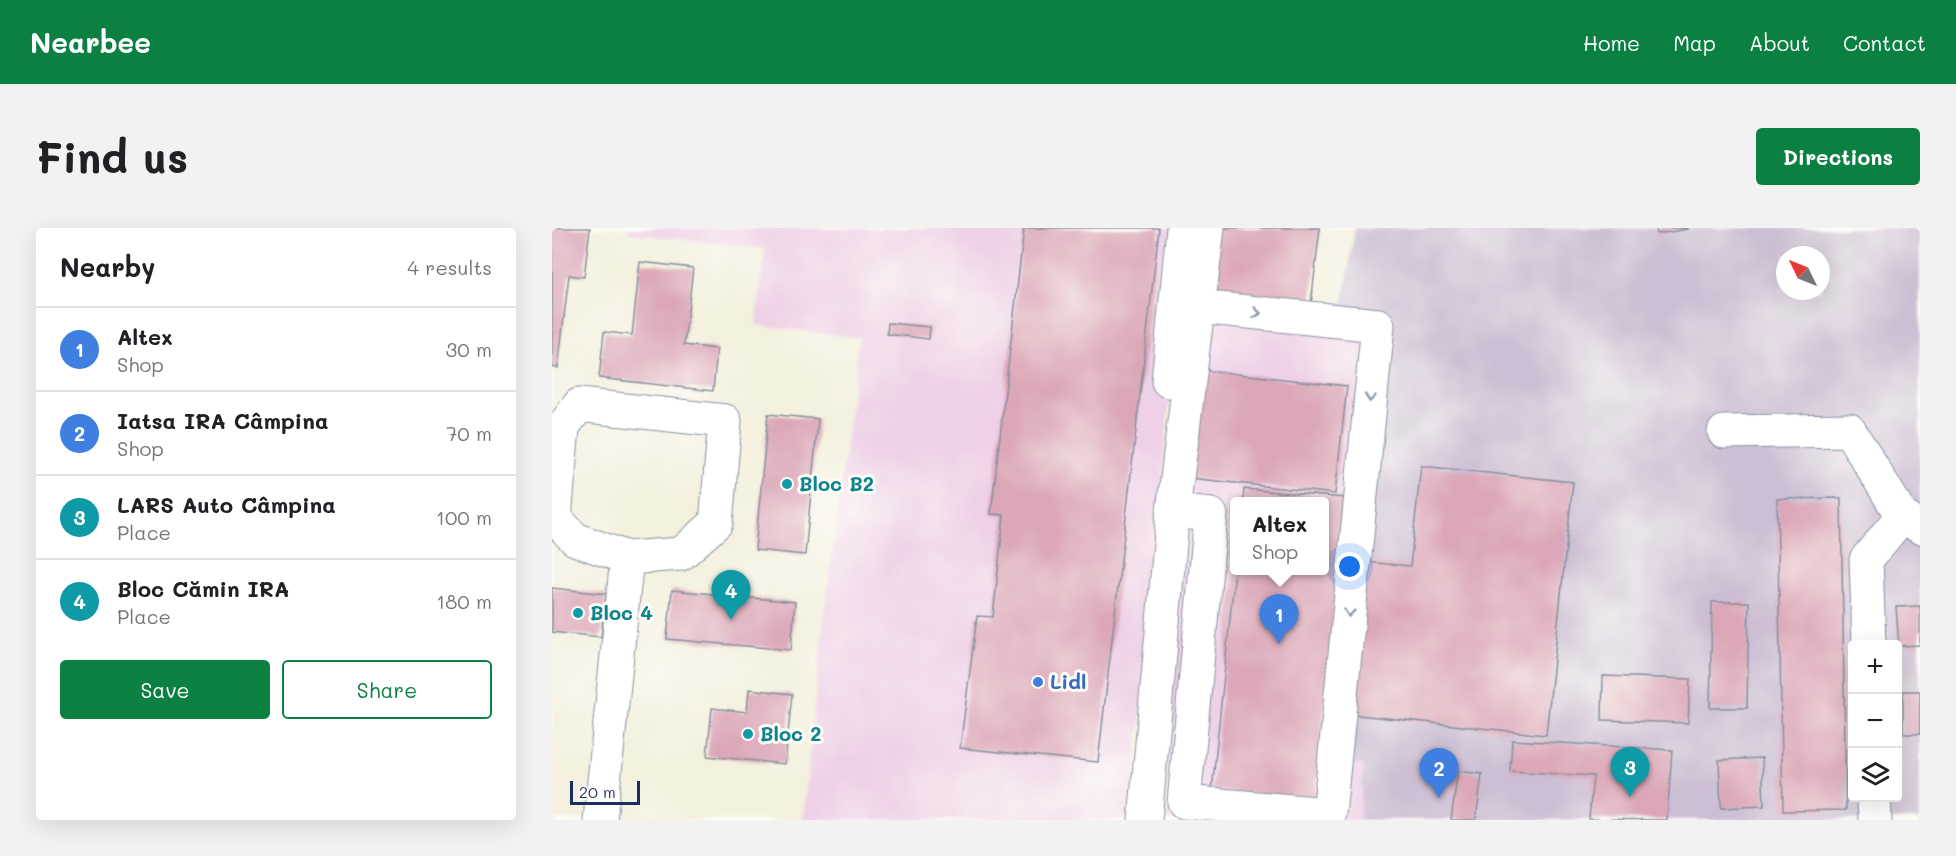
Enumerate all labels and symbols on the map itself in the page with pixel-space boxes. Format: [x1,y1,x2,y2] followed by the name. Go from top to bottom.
[1776,246,1830,300] north arrow
[1253,306,1262,319] one-way arrow
[1364,394,1377,403] one-way arrow
[799,470,874,496] place label: Bloc B2
[780,477,794,491] marker: Bloc B2
[1335,552,1364,581] your location
[712,570,750,620] pin: 4
[1260,594,1298,644] pin: 1
[590,599,653,625] place label: Bloc 4
[571,606,585,620] marker: Bloc 4
[1343,608,1356,618] one-way arrow
[1050,668,1086,694] place label: Lidl
[1031,675,1045,689] marker: Lidl
[760,720,821,746] place label: Bloc 2
[741,727,755,741] marker: Bloc 2
[1420,748,1458,798] pin: 2
[1610,748,1650,797] pin: 3
[570,778,640,806] scale bar

